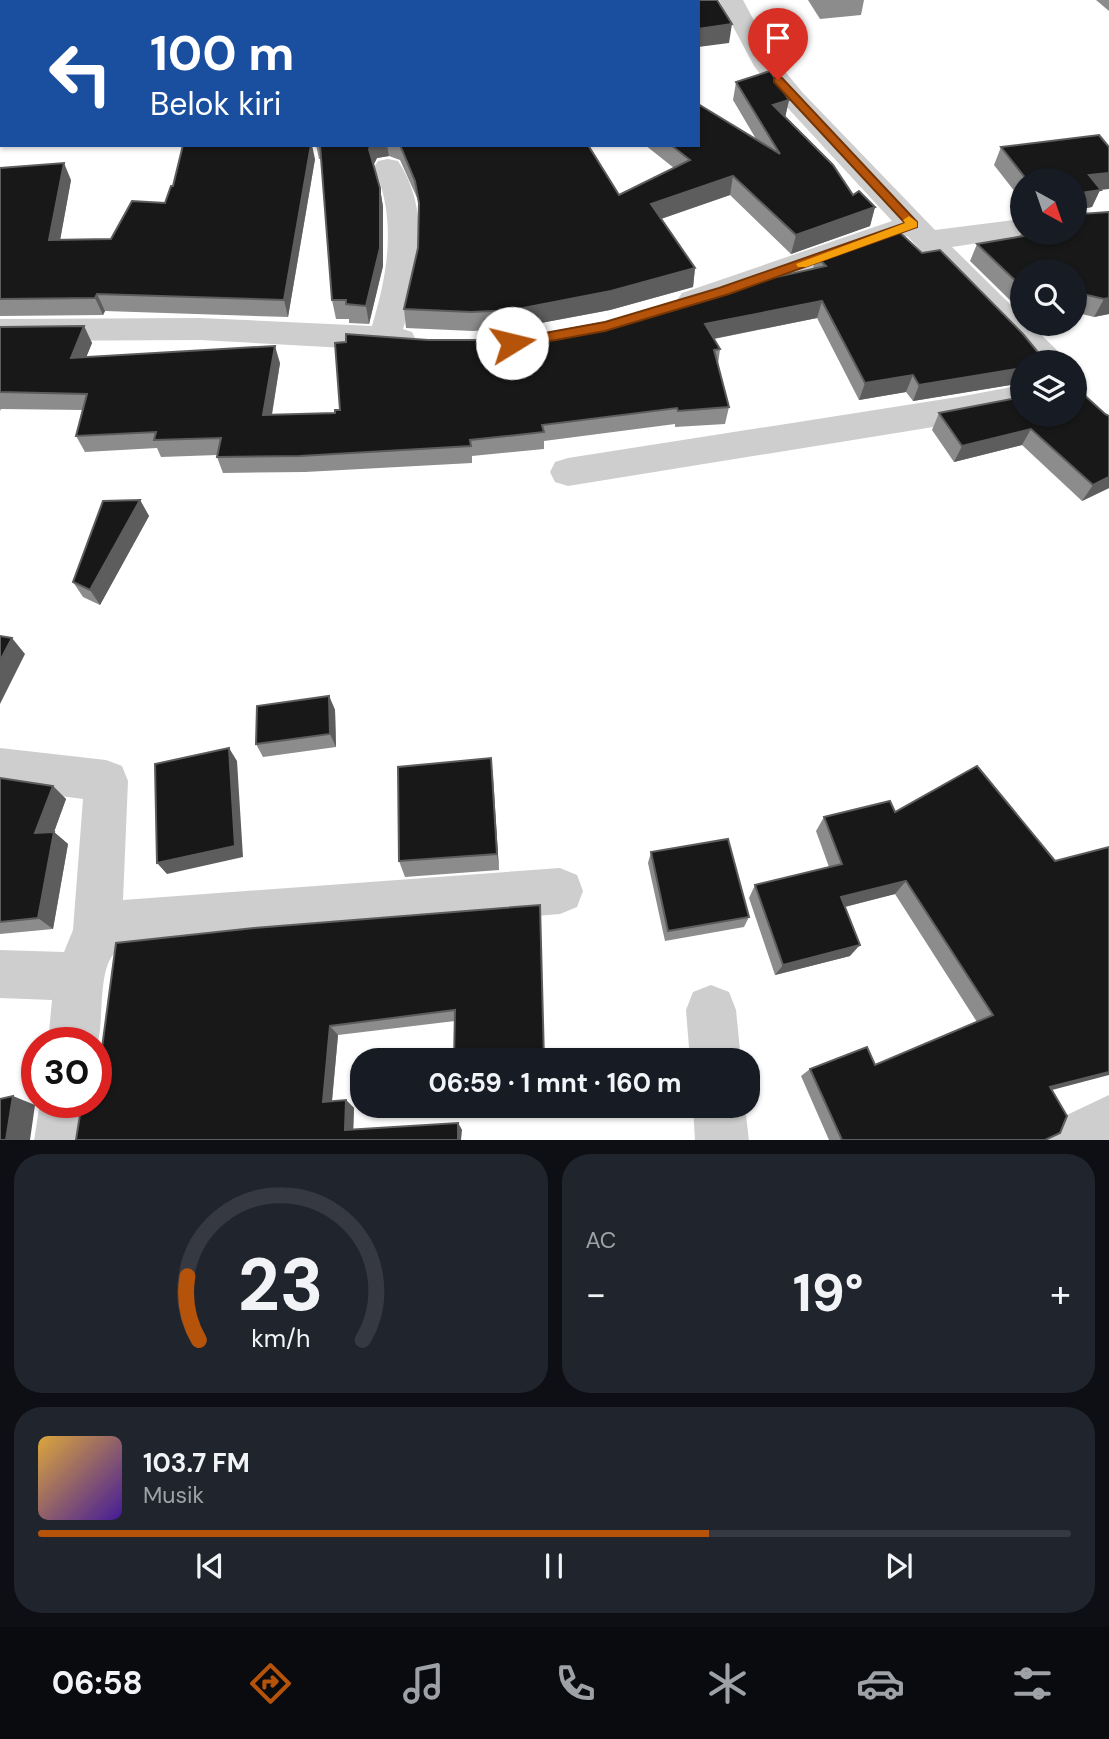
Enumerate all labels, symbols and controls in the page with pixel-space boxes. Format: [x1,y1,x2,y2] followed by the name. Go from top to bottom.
[748,8,808,80] pin
[759,19,797,57] icon: arrive
[150,21,294,85] text: 100 m
[35,28,126,119] icon: left
[150,83,282,125] text: Belok kiri
[1010,168,1087,245] north arrow
[1010,168,1087,427] map controls
[1010,259,1087,336] button: search
[475,306,549,380] position arrow
[1010,350,1087,427] button: layers
[21,1027,112,1118] speed limit sign: 30
[428,1066,682,1100] text: 06:59 · 1 mnt · 160 m
[586,1225,616,1255] text: AC
[238,1238,324,1333] text: 23
[793,1259,864,1327] text: 19°
[586,1269,606,1319] text: −
[1050,1269,1071,1319] text: +
[251,1321,310,1354] text: km/h
[143,1446,250,1480] text: 103.7 FM
[143,1480,204,1510] text: Musik
[191,1547,229,1585] icon: previous
[535,1547,573,1585] icon: pause
[880,1547,918,1585] icon: next
[246,1659,295,1708] icon: directions
[399,1659,448,1708] icon: music
[551,1659,600,1708] icon: phone
[703,1659,752,1708] icon: climate
[856,1659,905,1708] icon: car
[1008,1659,1057,1708] icon: filters
[52,1662,143,1704] text: 06:58

